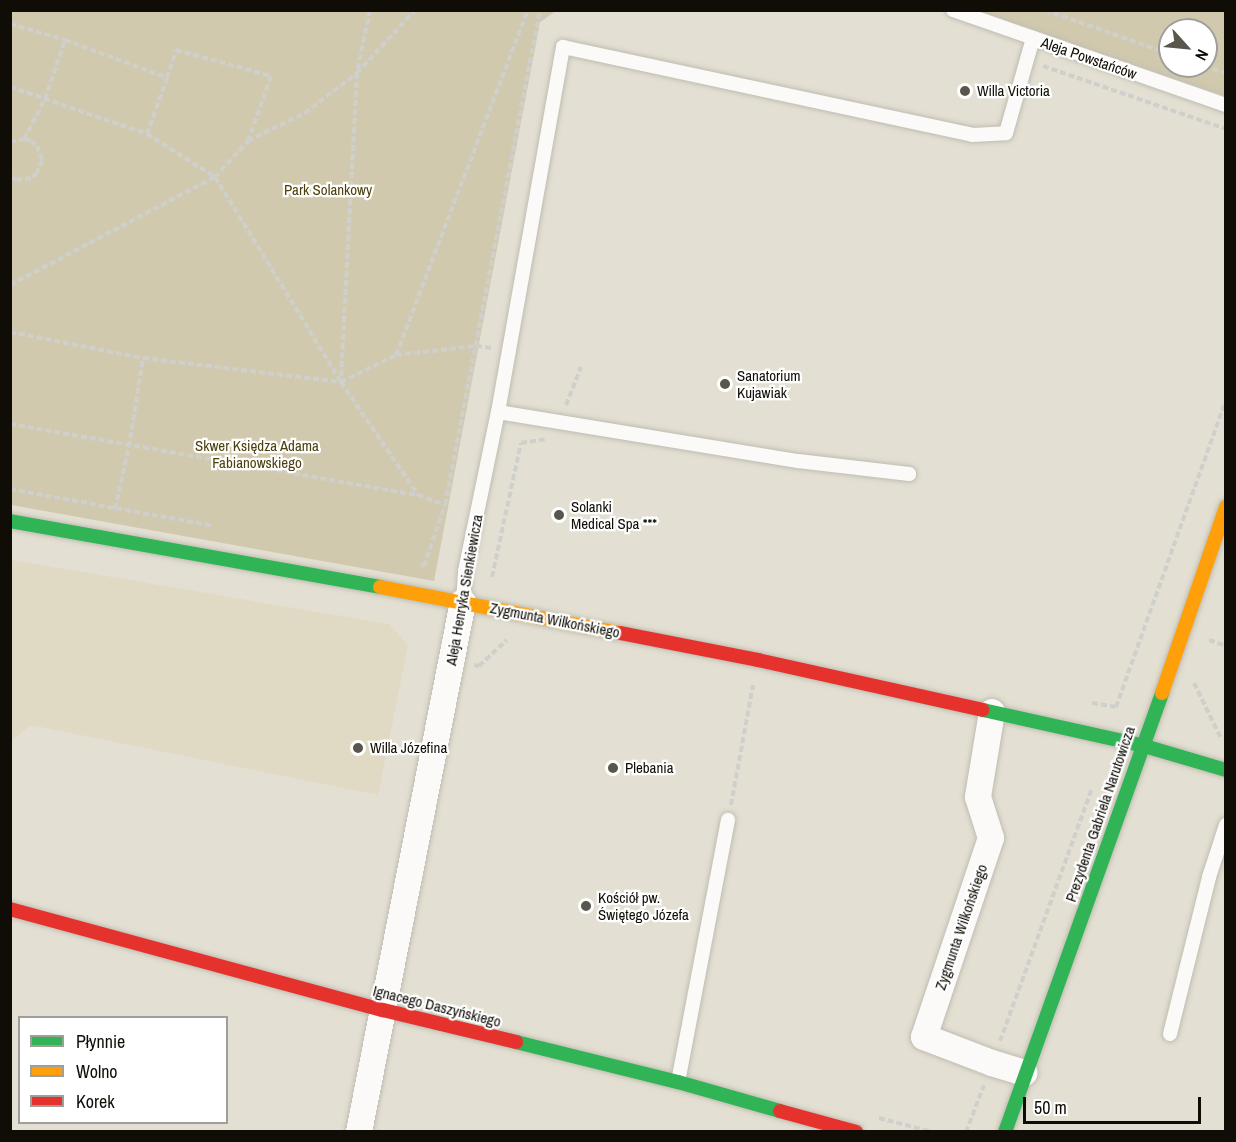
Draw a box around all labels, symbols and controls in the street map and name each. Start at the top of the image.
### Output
north arrow [1158,18,1218,78]
street label: Aleja Powstańców [1039,33,1139,83]
text: N [1190,46,1214,64]
place label: Willa Victoria [977,82,1050,100]
marker: Willa Victoria [958,84,972,98]
park label: Park Solankowy [284,181,372,199]
place label: Sanatorium Kujawiak [737,366,801,401]
marker: Sanatorium Kujawiak [718,377,732,391]
park label: Skwer Księdza Adama Fabianowskiego [195,436,319,471]
place label: Solanki Medical Spa *** [571,497,657,532]
marker: Solanki Medical Spa *** [552,508,566,522]
street label: Aleja Henryka Sienkiewicza [442,513,486,667]
street label: Zygmunta Wilkońskiego [489,599,621,641]
street label: Prezydenta Gabriela Narutowicza [1061,724,1139,904]
place label: Willa Józefina [370,739,447,757]
marker: Willa Józefina [351,741,365,755]
place label: Plebania [625,759,674,777]
marker: Plebania [606,761,620,775]
street label: Zygmunta Wilkońskiego [931,862,991,992]
place label: Kościół pw. Świętego Józefa [598,888,689,923]
marker: Kościół pw. Świętego Józefa [579,899,593,913]
street label: Ignacego Daszyńskiego [371,981,503,1031]
legend [18,1016,228,1124]
text: Płynnie [76,1029,125,1054]
text: Wolno [76,1059,118,1084]
scale bar [1026,1085,1204,1123]
text: Korek [76,1089,115,1114]
text: 50 m [1034,1095,1067,1120]

